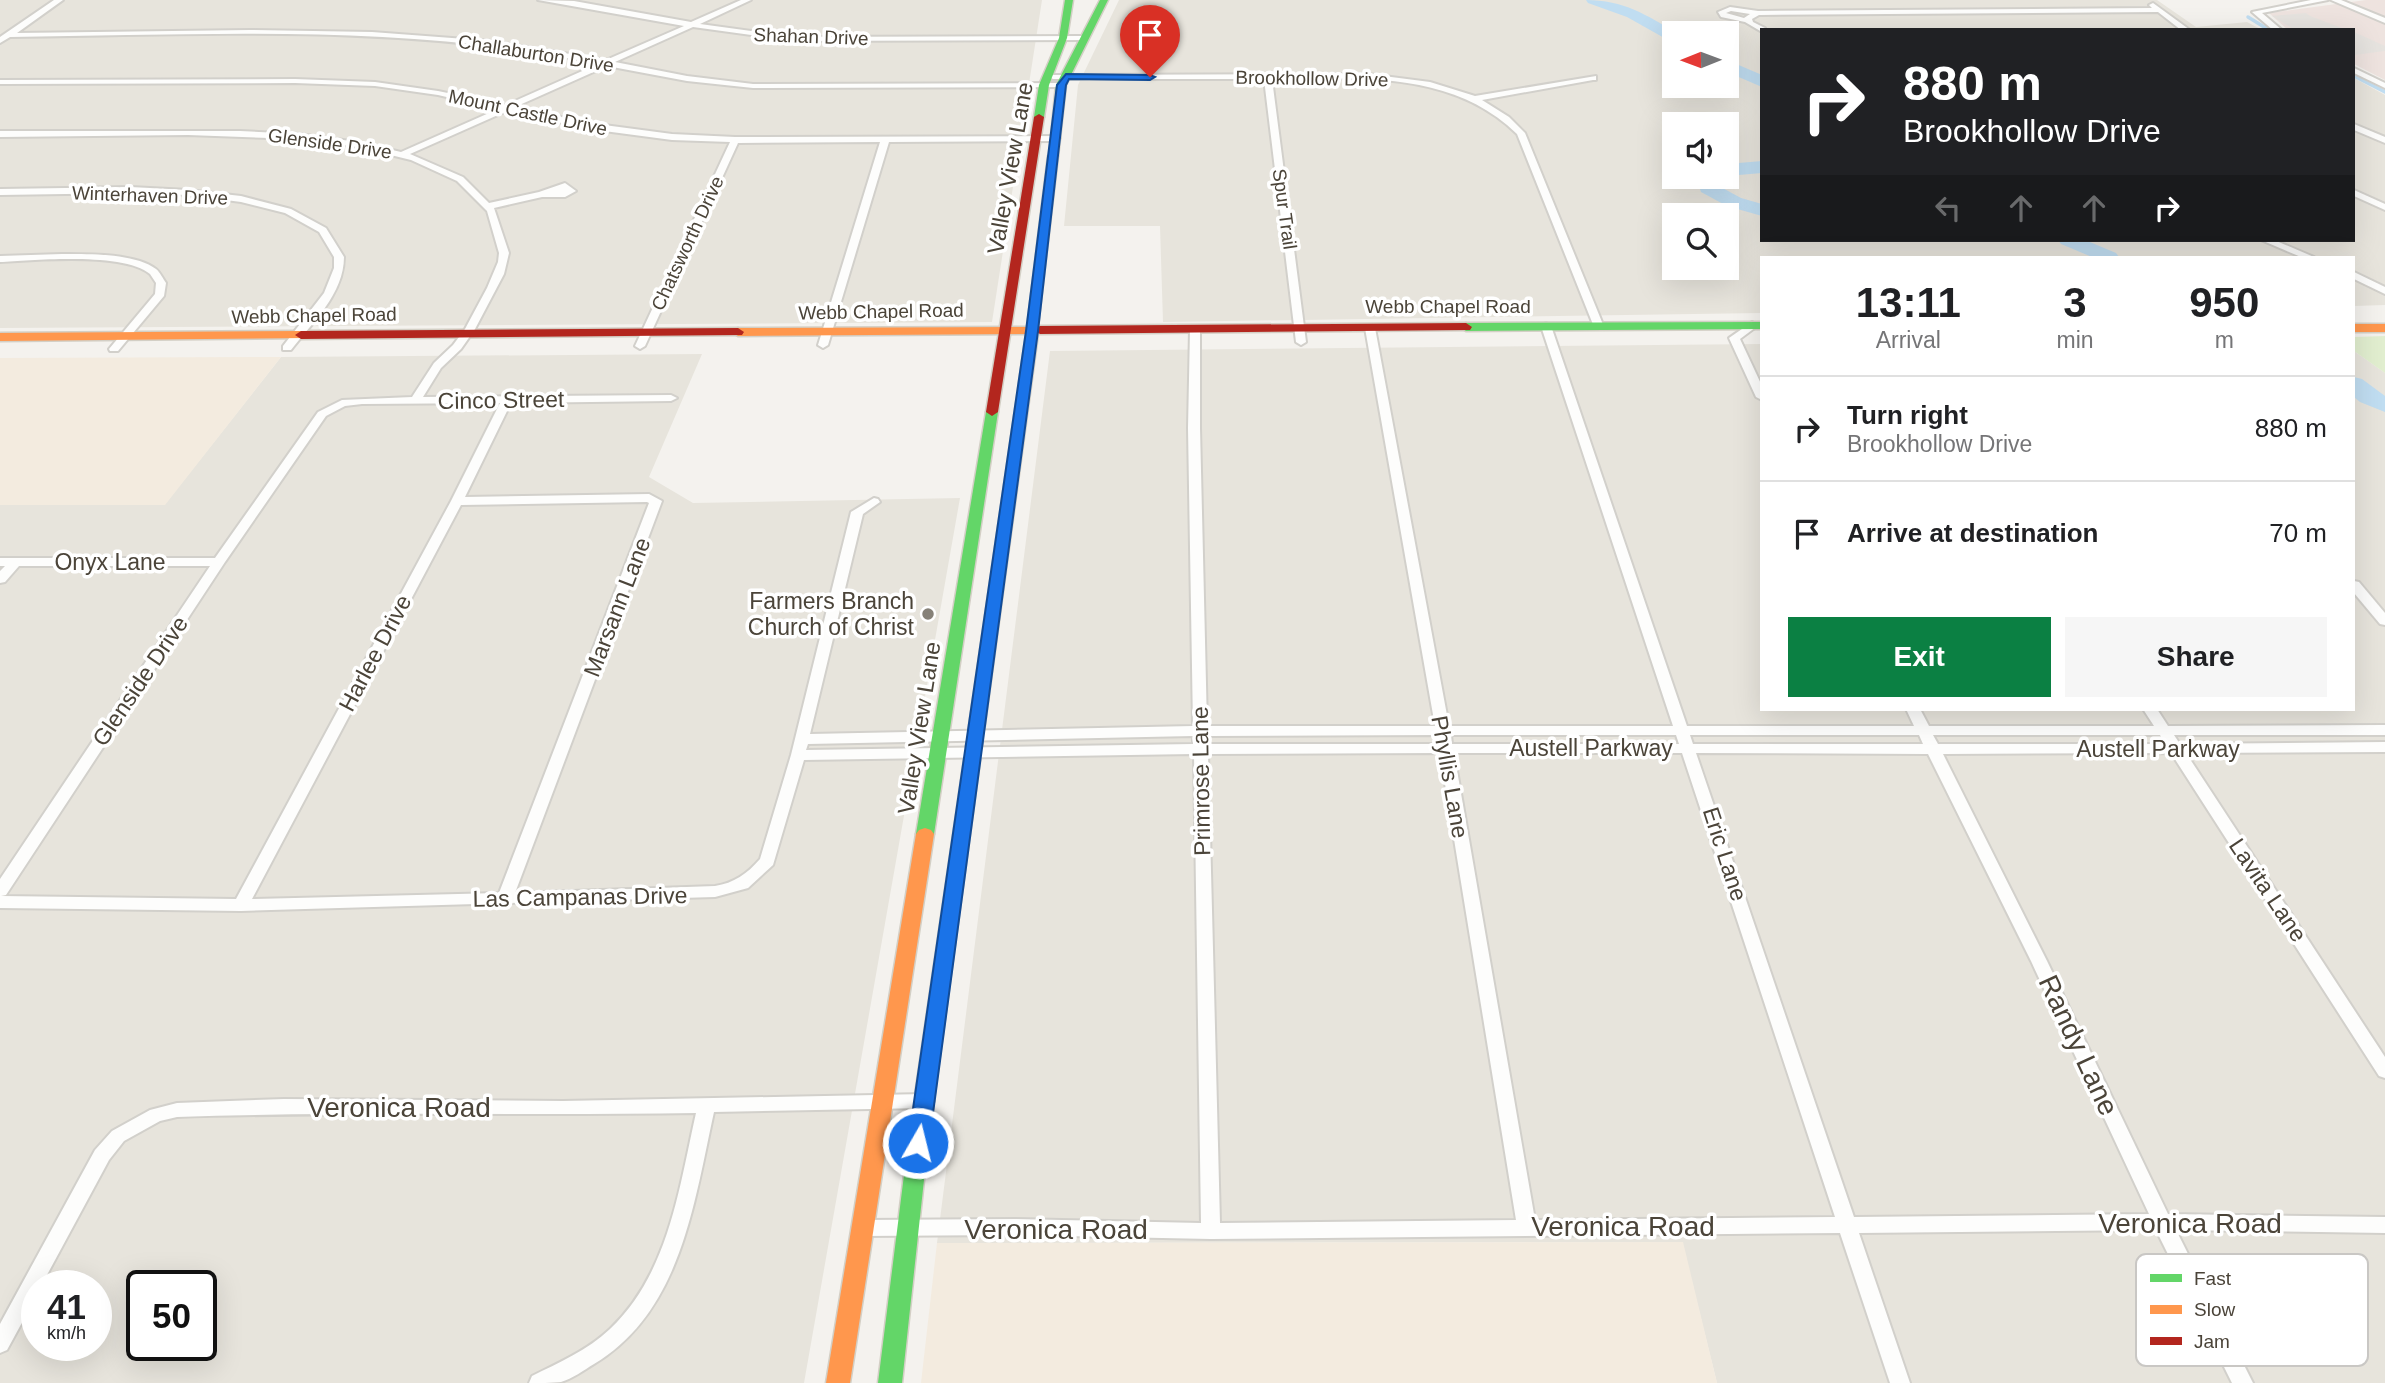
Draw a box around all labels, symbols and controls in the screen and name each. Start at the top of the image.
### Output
pin [1120,5,1180,77]
icon: arrive [1131,16,1169,54]
north arrow [1662,21,1740,98]
map controls [1662,21,1739,280]
street label: Shahan Drive [753,24,869,49]
street label: Challaburton Drive [457,31,615,76]
icon: right [1788,56,1879,147]
text: 880 m [1903,56,2042,110]
street label: Brookhollow Drive [1235,67,1389,90]
street label: Valley View Lane [982,80,1038,256]
street label: Mount Castle Drive [447,85,609,140]
button: sound [1662,112,1739,189]
text: Brookhollow Drive [1903,113,2161,149]
street label: Glenside Drive [267,124,393,163]
street label: Spur Trail [1268,167,1301,251]
street label: Chatsworth Drive [647,173,728,314]
street label: Winterhaven Drive [72,182,228,209]
icon: left [1929,189,1967,227]
icon: ahead [2002,189,2040,227]
icon: ahead [2075,189,2113,227]
icon: right [2148,189,2186,227]
button: search [1662,203,1739,280]
text: 13:11 [1856,279,1961,326]
text: 3 [2063,279,2087,326]
text: 950 [2189,279,2259,326]
street label: Webb Chapel Road [1365,296,1531,317]
street label: Webb Chapel Road [798,300,964,323]
street label: Webb Chapel Road [231,304,397,327]
text: Arrival [1876,327,1941,353]
text: min [2056,327,2094,353]
text: m [2215,327,2234,353]
street label: Cinco Street [438,386,565,414]
text: Turn right [1847,400,1968,430]
icon: right [1788,410,1826,448]
text: 880 m [2255,413,2327,443]
text: Brookhollow Drive [1847,431,2032,457]
icon: arrive [1788,515,1826,553]
text: Arrive at destination [1847,518,2098,548]
text: 70 m [2269,518,2327,548]
street label: Marsann Lane [579,534,655,680]
street label: Onyx Lane [54,549,166,575]
place label: Farmers Branch Church of Christ [748,588,915,640]
street label: Harlee Drive [334,590,416,716]
marker: Farmers Branch Church of Christ [920,606,936,622]
street label: Glenside Drive [87,611,193,751]
button: Exit [1788,617,2051,697]
button: Share [2065,617,2327,697]
street label: Valley View Lane [893,640,945,816]
street label: Primrose Lane [1187,706,1215,856]
street label: Phyllis Lane [1426,714,1474,840]
street label: Austell Parkway [1509,735,1673,761]
street label: Austell Parkway [2076,736,2240,762]
street label: Eric Lane [1698,804,1752,904]
street label: Lavita Lane [2224,833,2312,947]
street label: Las Campanas Drive [472,882,688,912]
street label: Randy Lane [2033,970,2125,1120]
street label: Veronica Road [307,1092,491,1123]
position arrow [881,1106,955,1180]
street label: Veronica Road [2098,1208,2282,1239]
street label: Veronica Road [1531,1211,1715,1242]
street label: Veronica Road [964,1214,1148,1245]
legend [2136,1254,2368,1366]
text: Fast [2194,1268,2232,1289]
speed limit sign: 50 [126,1270,217,1361]
text: 41 [47,1287,86,1326]
text: Slow [2194,1299,2235,1320]
text: km/h [47,1323,86,1343]
text: Jam [2194,1331,2230,1352]

